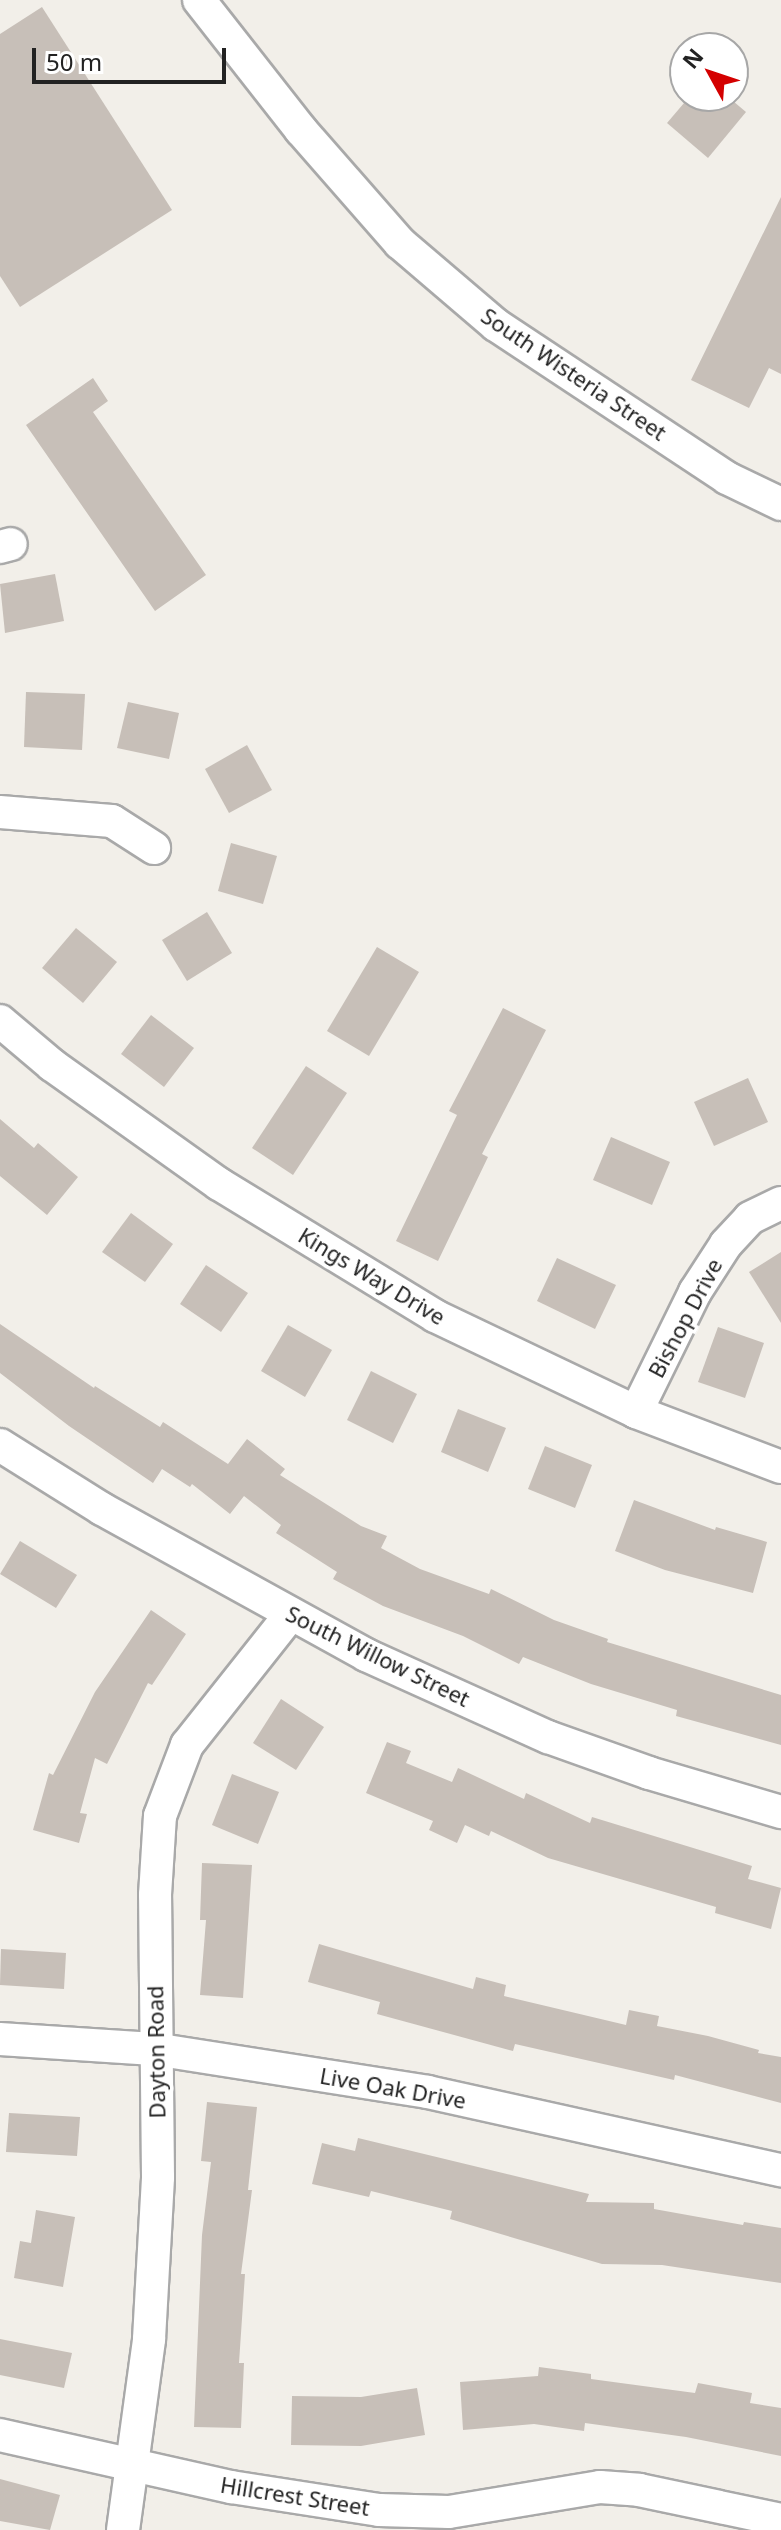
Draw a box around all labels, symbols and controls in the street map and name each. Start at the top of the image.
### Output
scale bar [36,32,230,82]
north arrow [669,32,749,112]
text: N [675,41,709,74]
text: 50 m [46,45,102,78]
street label: South Wisteria Street [476,302,672,446]
street label: Kings Way Drive [294,1222,450,1330]
street label: Bishop Drive [643,1254,727,1382]
street label: South Willow Street [282,1600,474,1712]
street label: Dayton Road [142,1985,170,2119]
street label: Live Oak Drive [318,2062,468,2114]
street label: Hillcrest Street [219,2471,371,2521]

